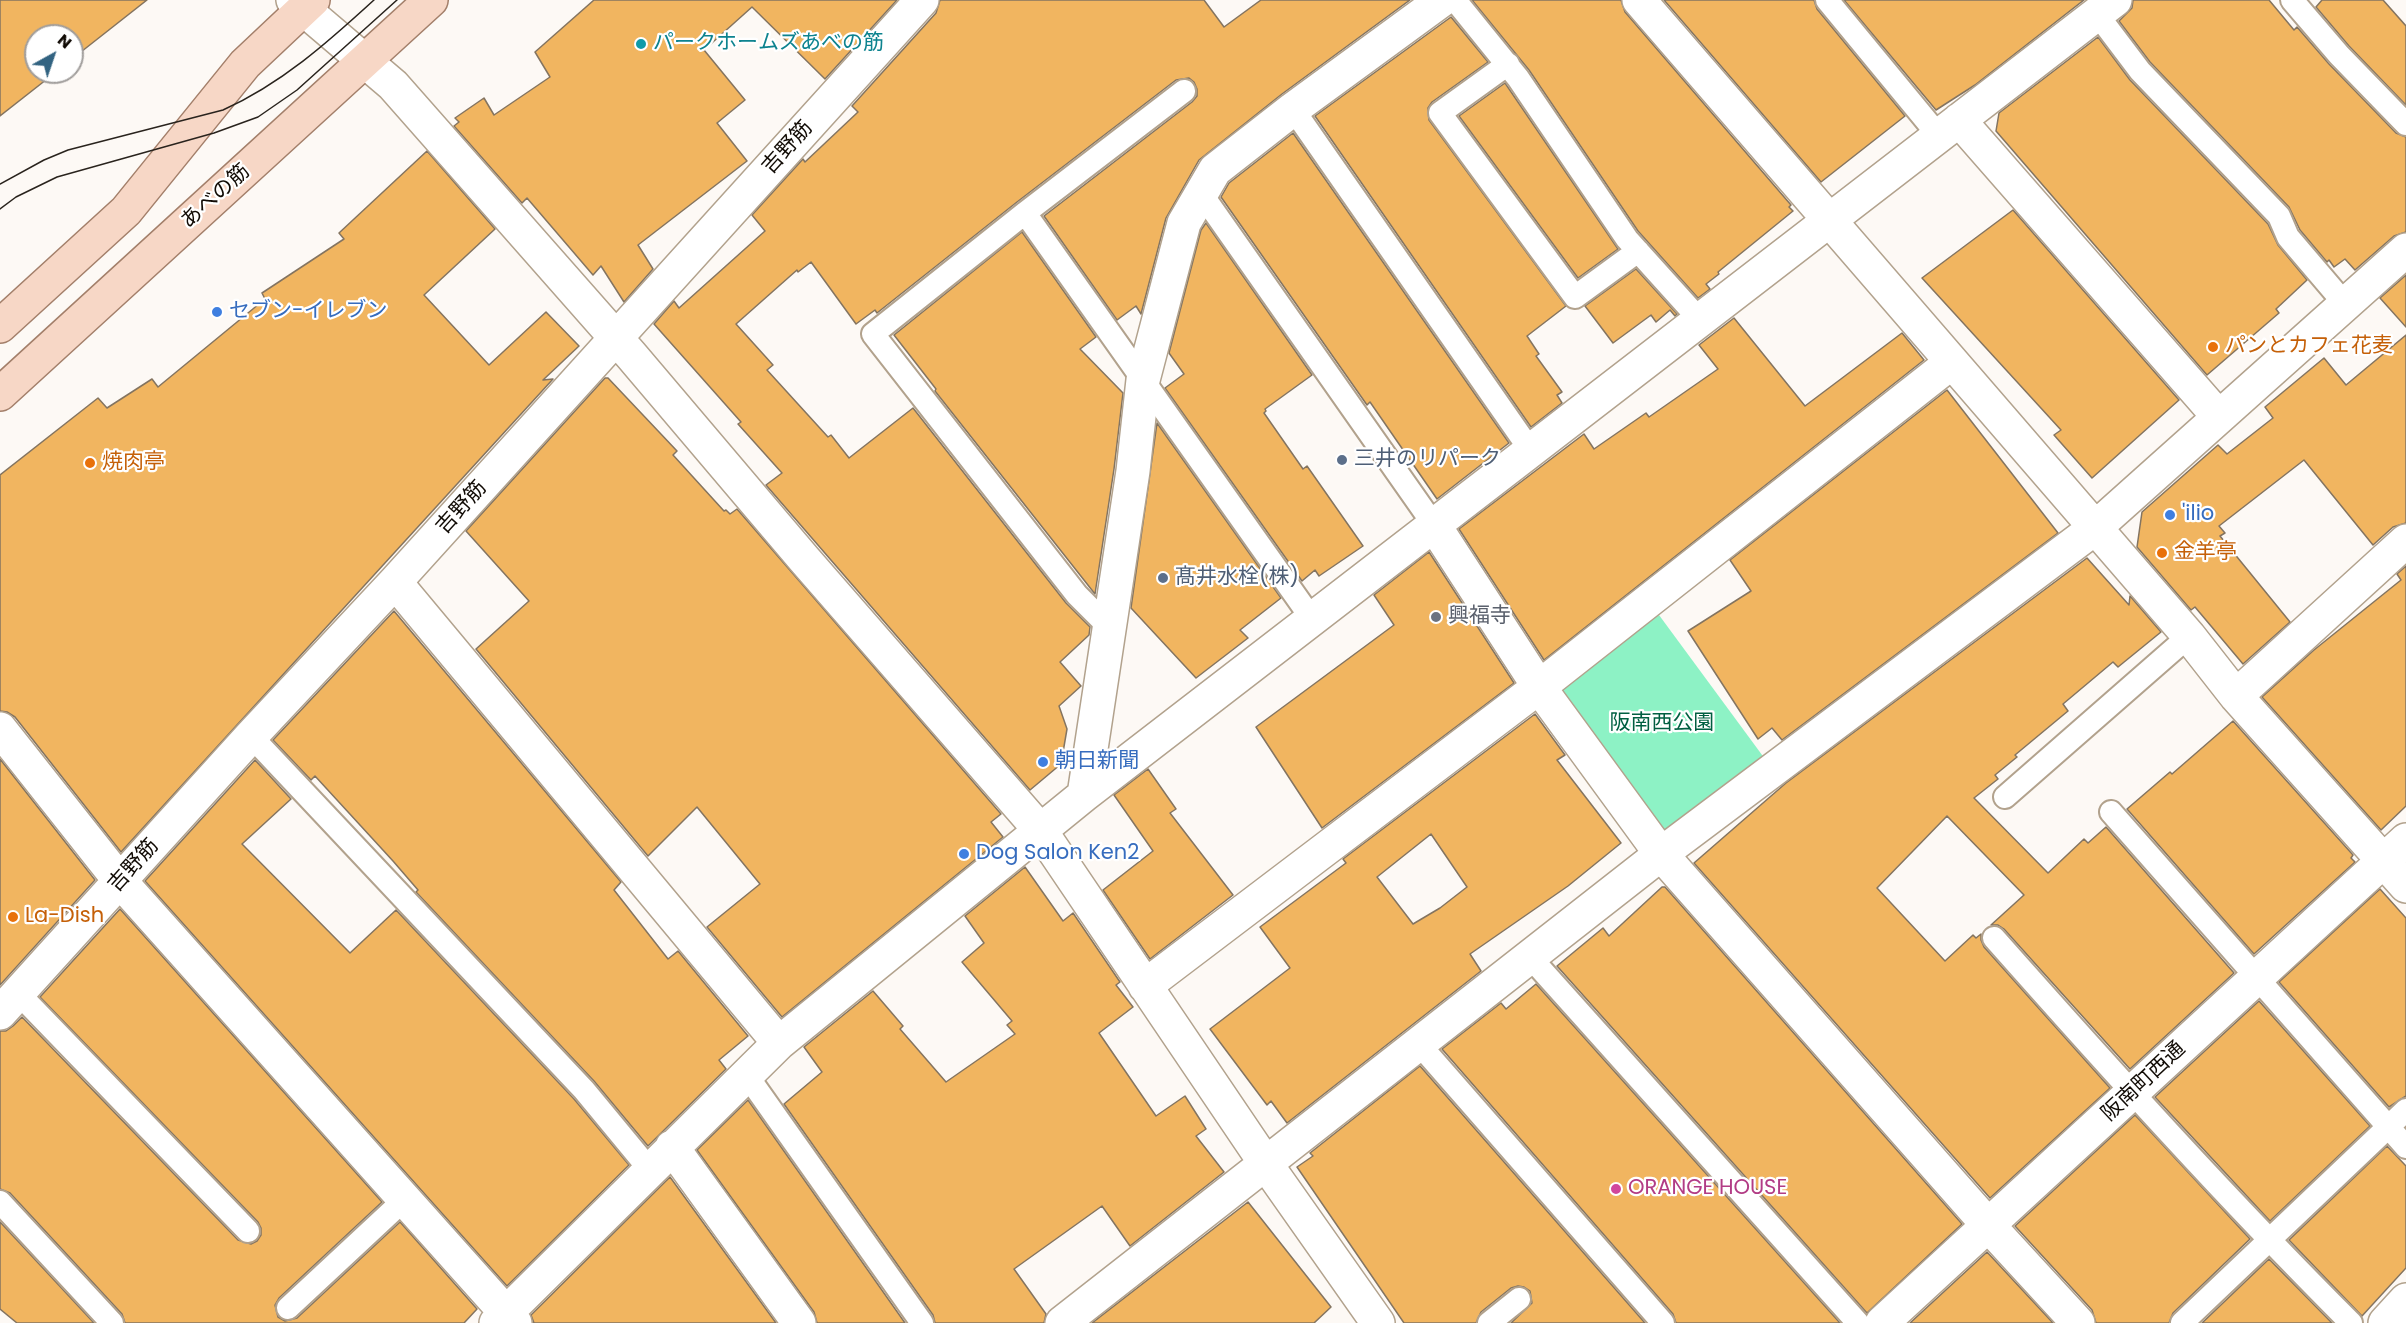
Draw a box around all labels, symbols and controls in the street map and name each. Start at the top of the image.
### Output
north arrow [24,24,84,84]
text: N [53,29,77,54]
place label: パークホームズあべの筋 [653,31,884,57]
marker: パークホームズあべの筋 [634,37,648,51]
street label: 吉野筋 [758,116,818,180]
street label: あべの筋 [176,160,256,234]
place label: セブン-イレブン [229,299,388,325]
marker: セブン-イレブン [210,305,224,319]
place label: パンとカフェ花麦 [2225,334,2393,360]
marker: パンとカフェ花麦 [2206,340,2220,354]
place label: 三井のリパーク [1354,447,1501,473]
place label: 焼肉亭 [102,450,165,476]
marker: 三井のリパーク [1335,453,1349,467]
marker: 焼肉亭 [83,456,97,470]
street label: 吉野筋 [432,476,492,540]
place label: 'ilio [2182,502,2214,528]
marker: 'ilio [2163,508,2177,522]
place label: 金羊亭 [2174,540,2237,566]
marker: 金羊亭 [2155,546,2169,560]
place label: 髙井水栓(株) [1175,565,1299,591]
marker: 髙井水栓(株) [1156,571,1170,585]
place label: 興福寺 [1448,604,1511,630]
marker: 興福寺 [1429,610,1443,624]
park label: 阪南西公園 [1610,711,1714,737]
place label: 朝日新聞 [1055,749,1139,775]
marker: 朝日新聞 [1036,755,1050,769]
street label: 吉野筋 [104,834,164,898]
place label: Dog Salon Ken2 [976,841,1139,867]
marker: Dog Salon Ken2 [957,847,971,861]
place label: La-Dish [25,904,104,930]
marker: La-Dish [6,910,20,924]
street label: 阪南町西通 [2097,1037,2191,1127]
place label: ORANGE HOUSE [1628,1176,1787,1202]
marker: ORANGE HOUSE [1609,1182,1623,1196]

